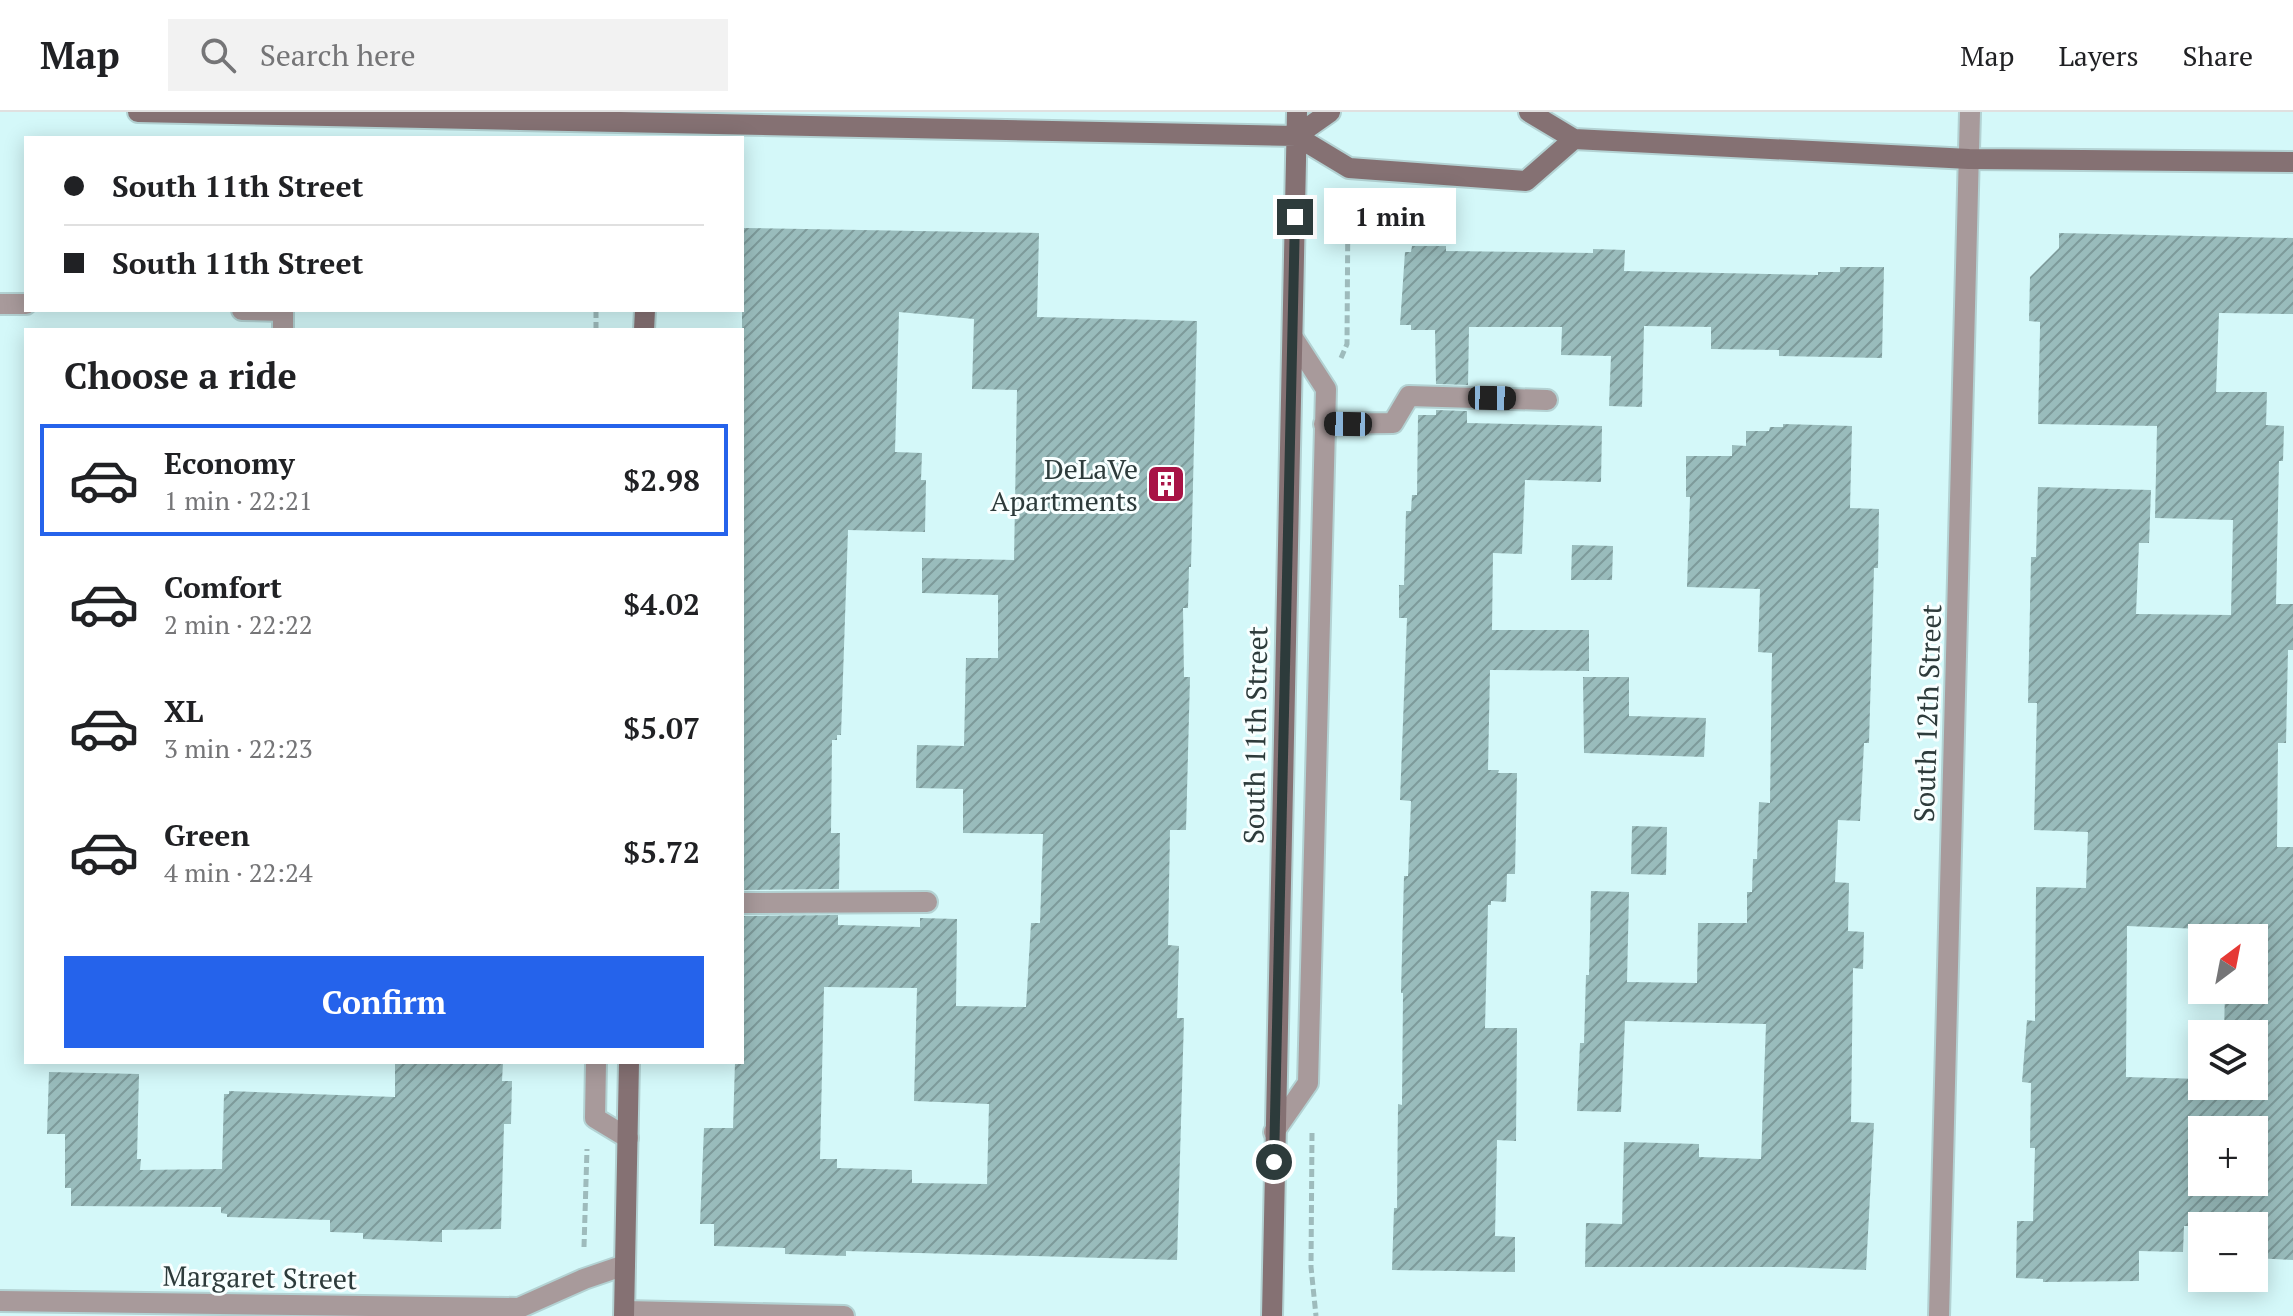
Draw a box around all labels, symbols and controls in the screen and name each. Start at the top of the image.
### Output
search box [168,19,728,91]
text: Map [40,30,120,80]
icon: search [196,33,240,77]
text: Search here [260,35,416,75]
text: Map [1960,37,2014,74]
text: Layers [2058,37,2139,74]
text: Share [2183,37,2253,74]
text: South 11th Street [112,166,364,206]
callout: 1 min [1323,189,1455,245]
route end [1277,199,1313,235]
text: 1 min [1354,199,1426,233]
text: South 11th Street [112,243,364,283]
text: Choose a ride [64,352,297,399]
car [1468,386,1516,410]
car [1324,412,1372,436]
text: Economy [164,443,295,483]
icon: car [68,444,140,516]
place label: DeLaVe Apartments [990,450,1138,519]
text: $2.98 [623,460,700,500]
building icon: DeLaVe Apartments [1145,463,1187,505]
text: 1 min · 22:21 [164,483,313,517]
text: Comfort [164,567,282,607]
icon: car [68,568,140,640]
text: $4.02 [623,584,700,624]
street label: South 12th Street [1905,603,1949,823]
text: 2 min · 22:22 [164,607,313,641]
street label: South 11th Street [1235,625,1275,844]
text: XL [164,691,203,731]
icon: car [68,692,140,764]
text: $5.07 [623,708,700,748]
text: 3 min · 22:23 [164,731,313,765]
text: Green [164,815,250,855]
icon: car [68,816,140,888]
text: $5.72 [623,832,700,872]
text: 4 min · 22:24 [164,855,313,889]
north arrow [2188,924,2268,1004]
map controls [2188,924,2268,1292]
button: Confirm [64,956,704,1048]
button: layers [2188,1020,2268,1100]
button: + [2188,1116,2268,1196]
route start [1256,1144,1292,1180]
button: − [2188,1212,2268,1292]
street label: Margaret Street [162,1257,358,1297]

